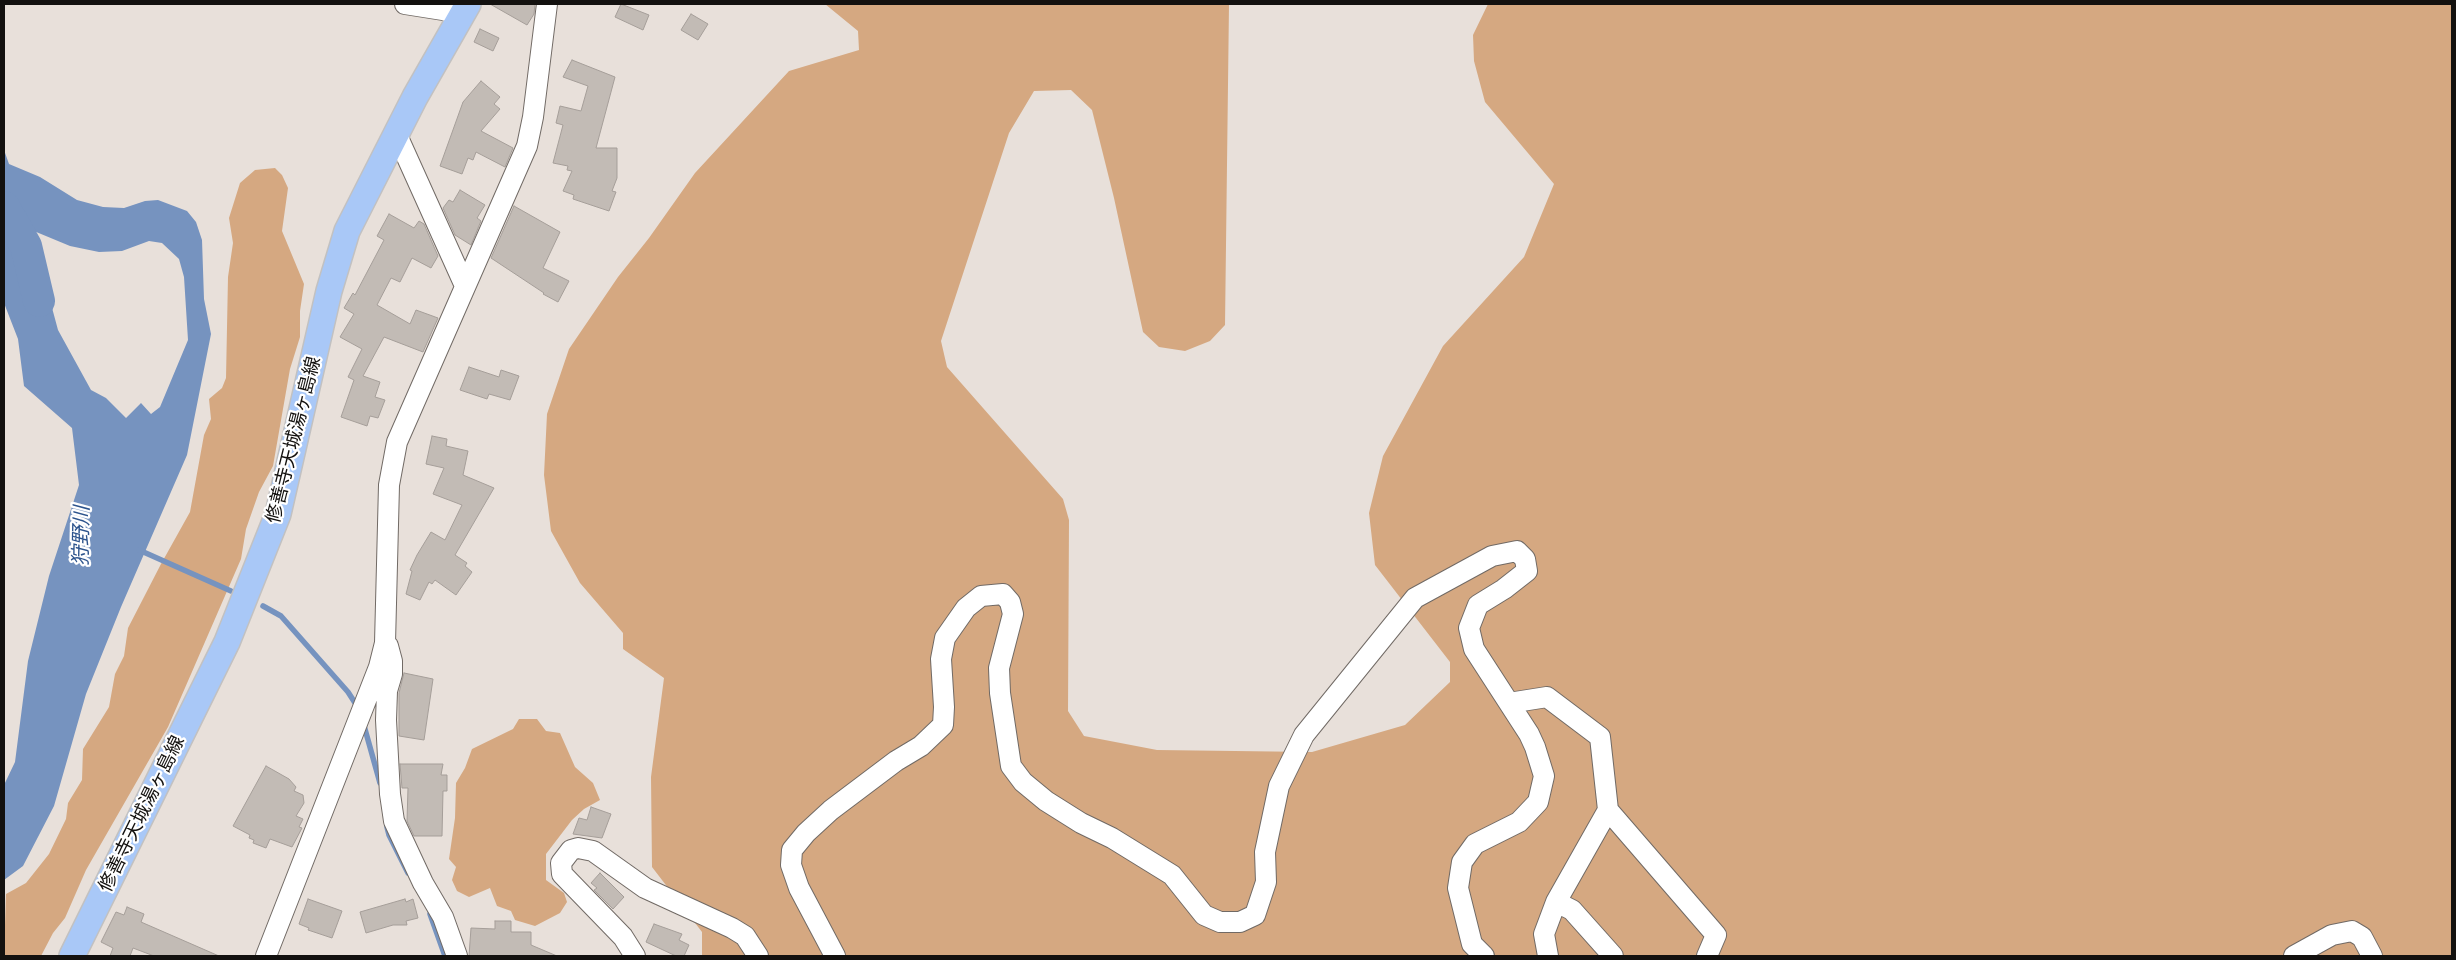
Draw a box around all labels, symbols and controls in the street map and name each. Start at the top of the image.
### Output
street label: 修善寺天城湯ヶ島線 [262,354,326,526]
water label: 狩野川 [69,506,95,566]
street label: 修善寺天城湯ヶ島線 [94,732,190,896]

